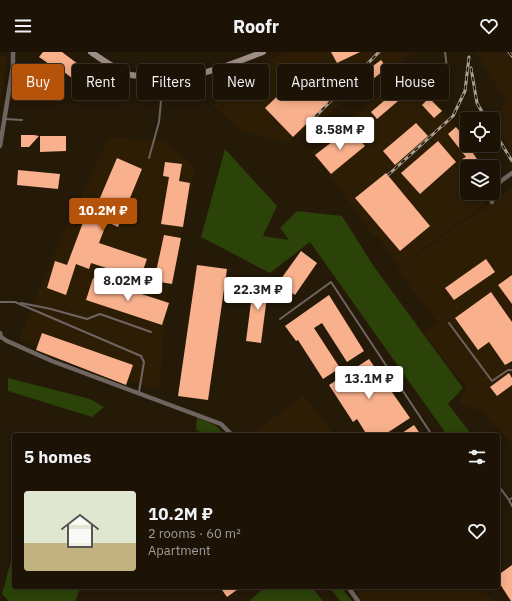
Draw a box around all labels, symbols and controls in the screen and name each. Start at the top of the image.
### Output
icon: menu [12,15,34,37]
text: Roofr [233,15,279,38]
icon: heart [478,15,500,37]
chip: Buy [12,64,64,100]
chip: Rent [72,64,129,100]
chip: Filters [137,64,205,100]
chip: New [213,64,269,100]
chip: Apartment [277,64,373,100]
chip: House [381,64,449,100]
map controls [460,112,500,200]
button: locate [460,112,500,152]
pin: 8.58M ₽ [303,117,377,151]
text: 8.58M ₽ [315,121,365,138]
button: layers [460,160,500,200]
pin: 10.2M ₽ [66,198,140,232]
text: 10.2M ₽ [78,202,128,219]
pin: 8.02M ₽ [91,268,165,302]
text: 8.02M ₽ [103,272,153,289]
pin: 22.3M ₽ [221,277,295,311]
text: 22.3M ₽ [233,281,283,298]
pin: 13.1M ₽ [332,366,406,400]
text: 13.1M ₽ [344,370,394,387]
text: 5 homes [24,446,91,468]
icon: filters [466,446,488,468]
text: 10.2M ₽ [148,503,213,525]
icon: home [56,507,104,555]
icon: heart [466,520,488,542]
text: 2 rooms · 60 m² [148,525,241,542]
text: Apartment [148,542,211,559]

